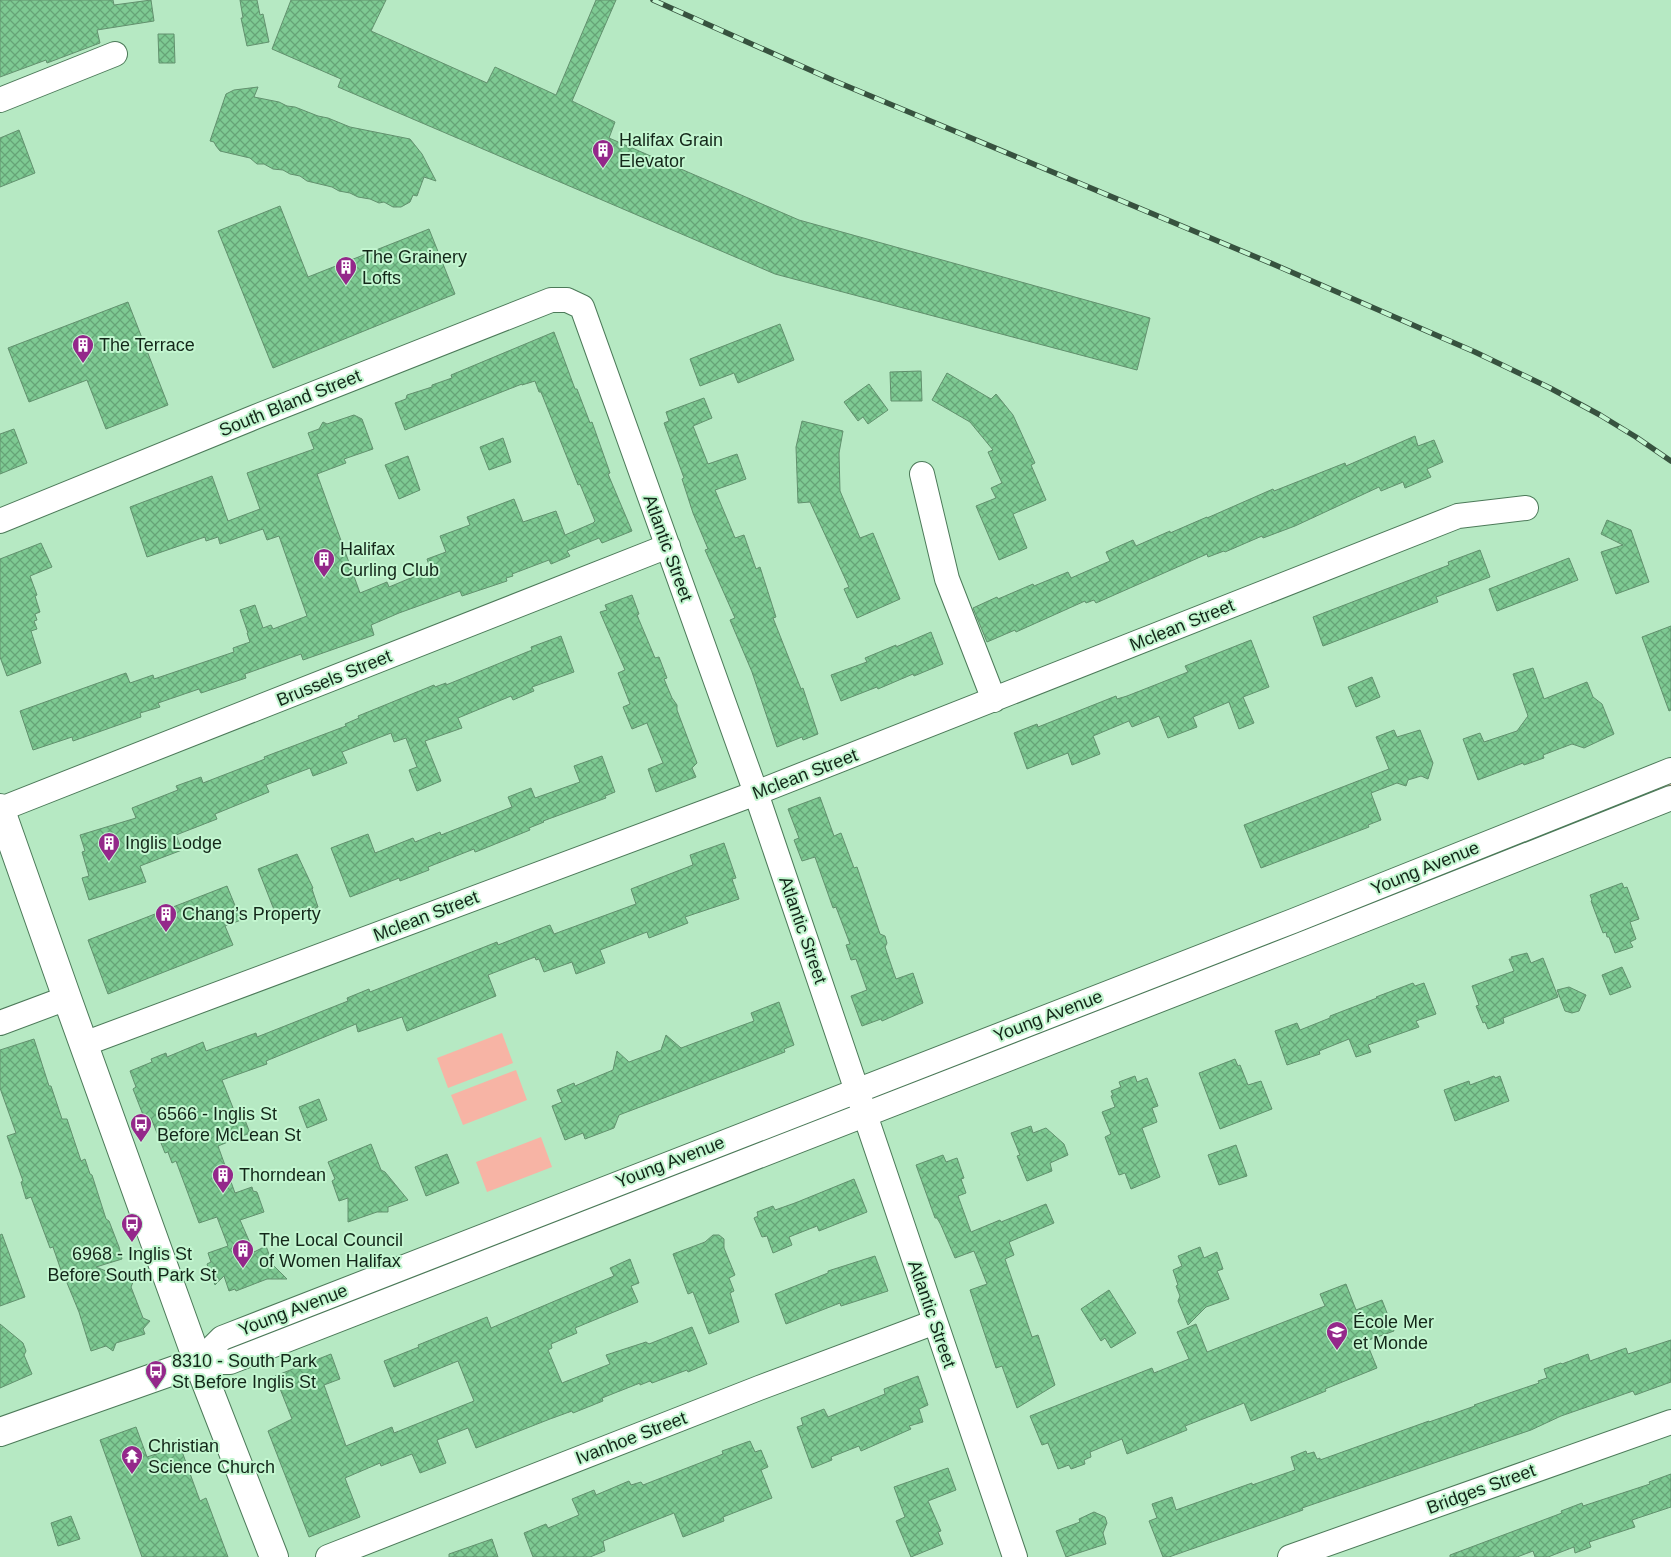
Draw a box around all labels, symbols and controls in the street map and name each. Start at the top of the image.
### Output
place label: Halifax Grain Elevator [619,130,723,171]
building icon: Halifax Grain Elevator [591,138,615,169]
place label: The Grainery Lofts [362,247,467,288]
building icon: The Grainery Lofts [334,255,358,286]
building icon: The Terrace [71,333,95,364]
place label: The Terrace [99,335,195,355]
street label: South Bland Street [216,365,364,441]
street label: Atlantic Street [639,492,697,604]
place label: Halifax Curling Club [340,539,439,580]
building icon: Halifax Curling Club [312,547,336,578]
street label: Mclean Street [1127,595,1237,655]
street label: Brussels Street [274,646,394,710]
street label: Mclean Street [750,745,860,803]
building icon: Inglis Lodge [97,831,121,862]
place label: Inglis Lodge [125,833,222,853]
street label: Young Avenue [1368,837,1482,899]
street label: Atlantic Street [775,874,831,986]
street label: Mclean Street [371,887,481,945]
building icon: Chang’s Property [154,902,178,933]
place label: Chang’s Property [182,904,321,924]
street label: Young Avenue [991,986,1105,1046]
place label: 6566 - Inglis St Before McLean St [157,1104,301,1145]
bus stop icon: 6566 - Inglis St Before McLean St [129,1112,153,1143]
street label: Young Avenue [613,1132,727,1192]
building icon: Thorndean [211,1163,235,1194]
place label: Thorndean [239,1165,326,1185]
bus stop icon: 6968 - Inglis St Before South Park St [120,1212,144,1243]
place label: The Local Council of Women Halifax [259,1230,403,1271]
building icon: The Local Council of Women Halifax [231,1238,255,1269]
place label: 6968 - Inglis St Before South Park St [47,1244,217,1285]
street label: Atlantic Street [904,1258,960,1370]
street label: Young Avenue [236,1280,350,1340]
place label: École Mer et Monde [1353,1312,1434,1353]
school or university icon: École Mer et Monde [1325,1320,1349,1351]
place label: 8310 - South Park St Before Inglis St [172,1351,318,1392]
bus stop icon: 8310 - South Park St Before Inglis St [144,1359,168,1390]
street label: Ivanhoe Street [573,1408,689,1468]
place label: Christian Science Church [148,1436,275,1477]
temple icon: Christian Science Church [120,1444,144,1475]
street label: Bridges Street [1424,1460,1538,1518]

